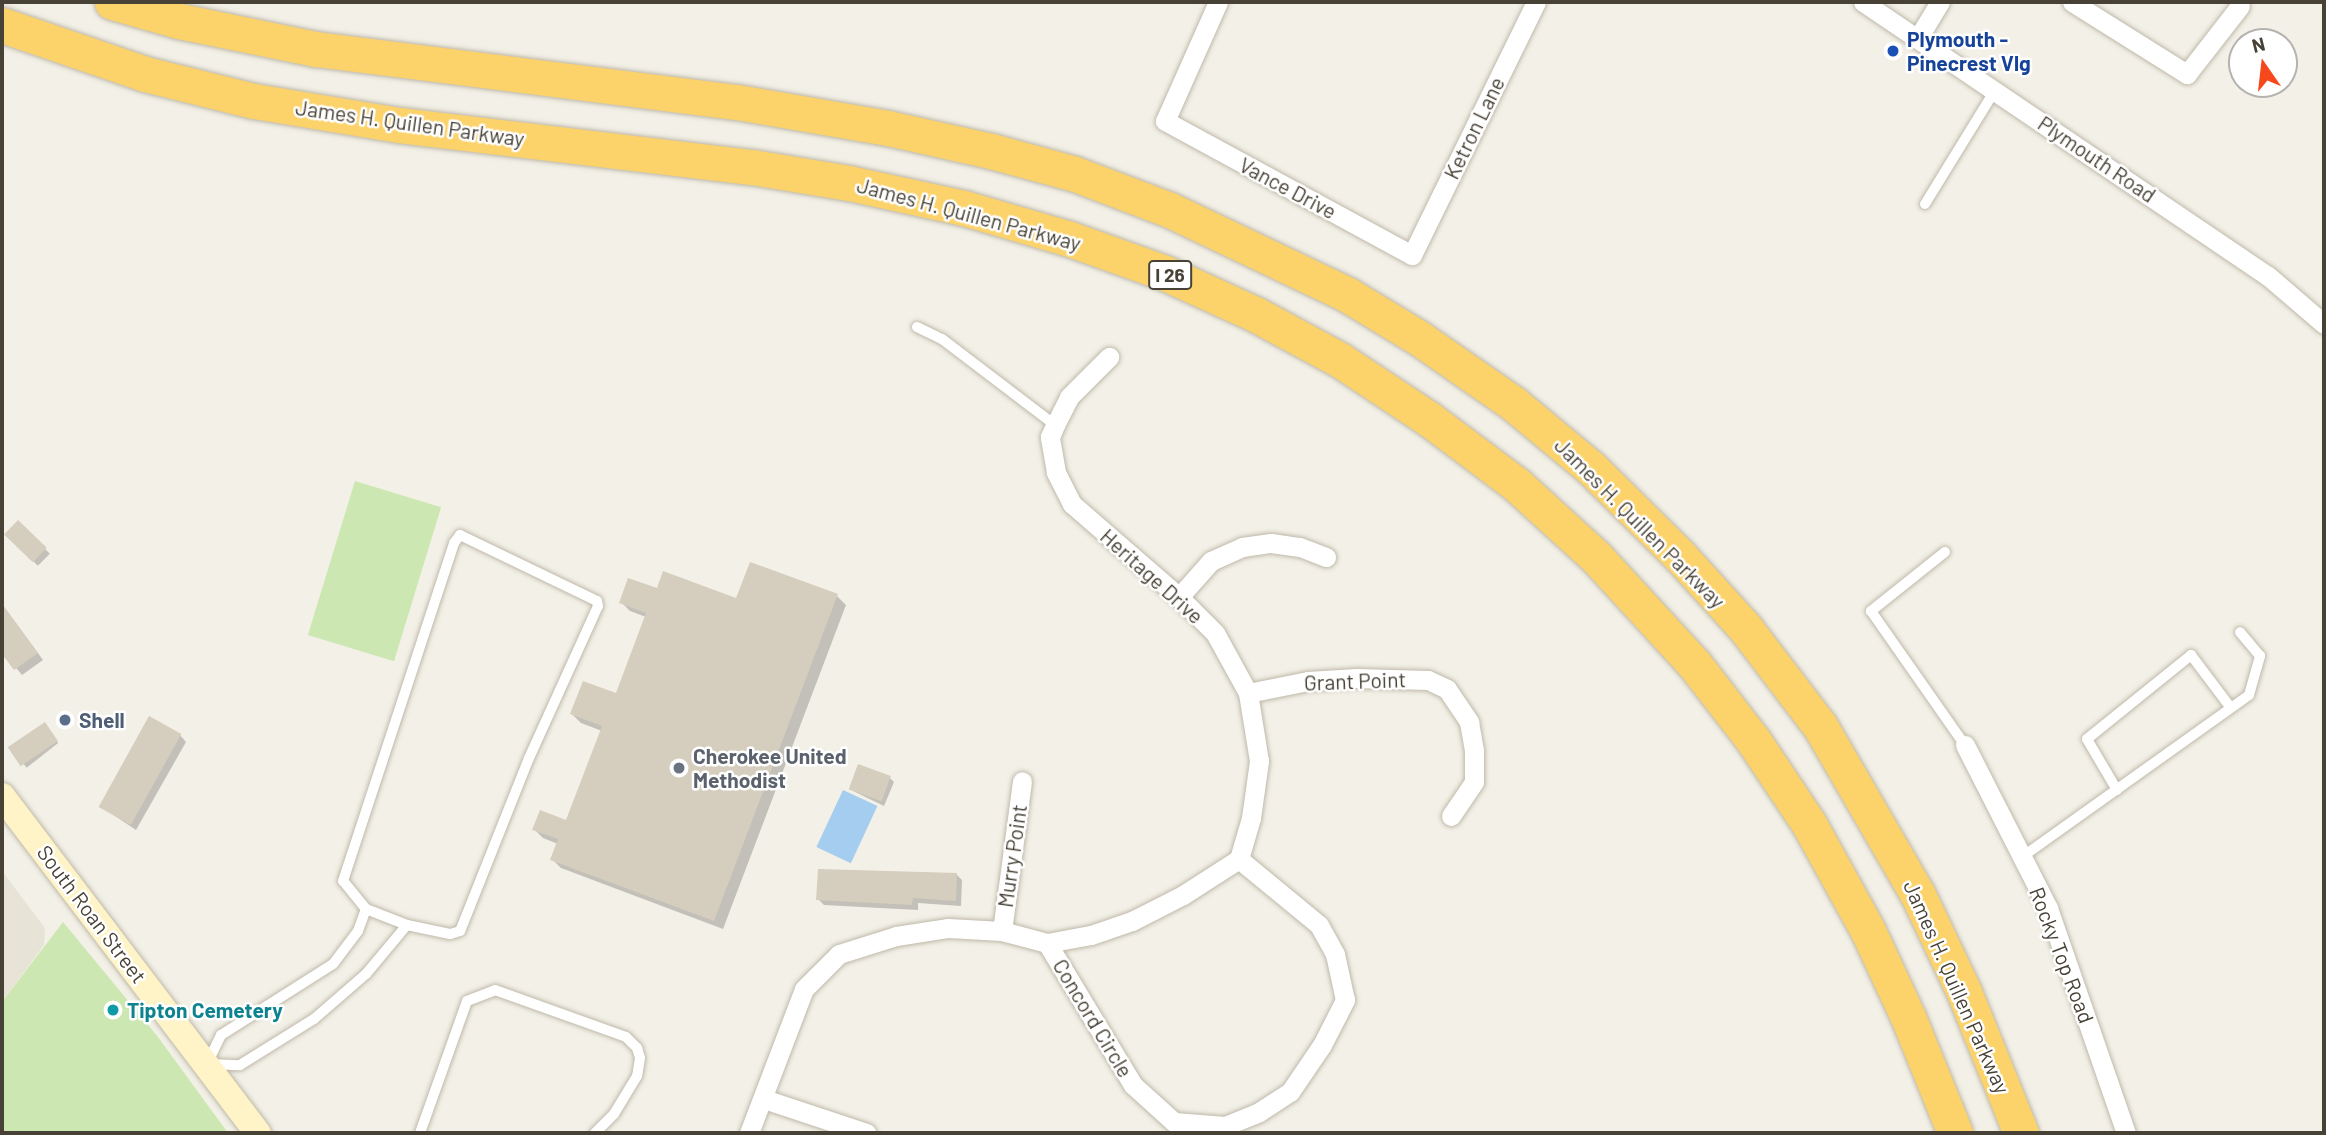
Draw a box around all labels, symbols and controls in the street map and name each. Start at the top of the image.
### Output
place label: Plymouth - Pinecrest Vlg [1907,26,2031,76]
north arrow [2228,28,2298,98]
text: N [2249,31,2267,57]
marker: Plymouth - Pinecrest Vlg [1885,43,1901,59]
street label: Ketron Lane [1438,73,1510,183]
street label: James H. Quillen Parkway [294,94,526,152]
street label: Plymouth Road [2033,110,2161,208]
street label: Vance Drive [1235,152,1341,224]
street label: James H. Quillen Parkway [854,172,1084,256]
road number: I 26 [1147,260,1193,290]
street label: James H. Quillen Parkway [1550,433,1730,613]
street label: Heritage Drive [1095,523,1209,629]
street label: Grant Point [1303,667,1407,695]
place label: Shell [79,707,125,733]
marker: Shell [57,712,73,728]
place label: Cherokee United Methodist [693,743,847,793]
marker: Cherokee United Methodist [671,760,687,776]
street label: Murry Point [992,803,1032,909]
street label: South Roan Street [32,840,152,988]
street label: James H. Quillen Parkway [1899,877,2015,1097]
street label: Rocky Top Road [2024,883,2100,1027]
street label: Concord Circle [1048,954,1138,1082]
place label: Tipton Cemetery [127,997,283,1023]
marker: Tipton Cemetery [105,1002,121,1018]

